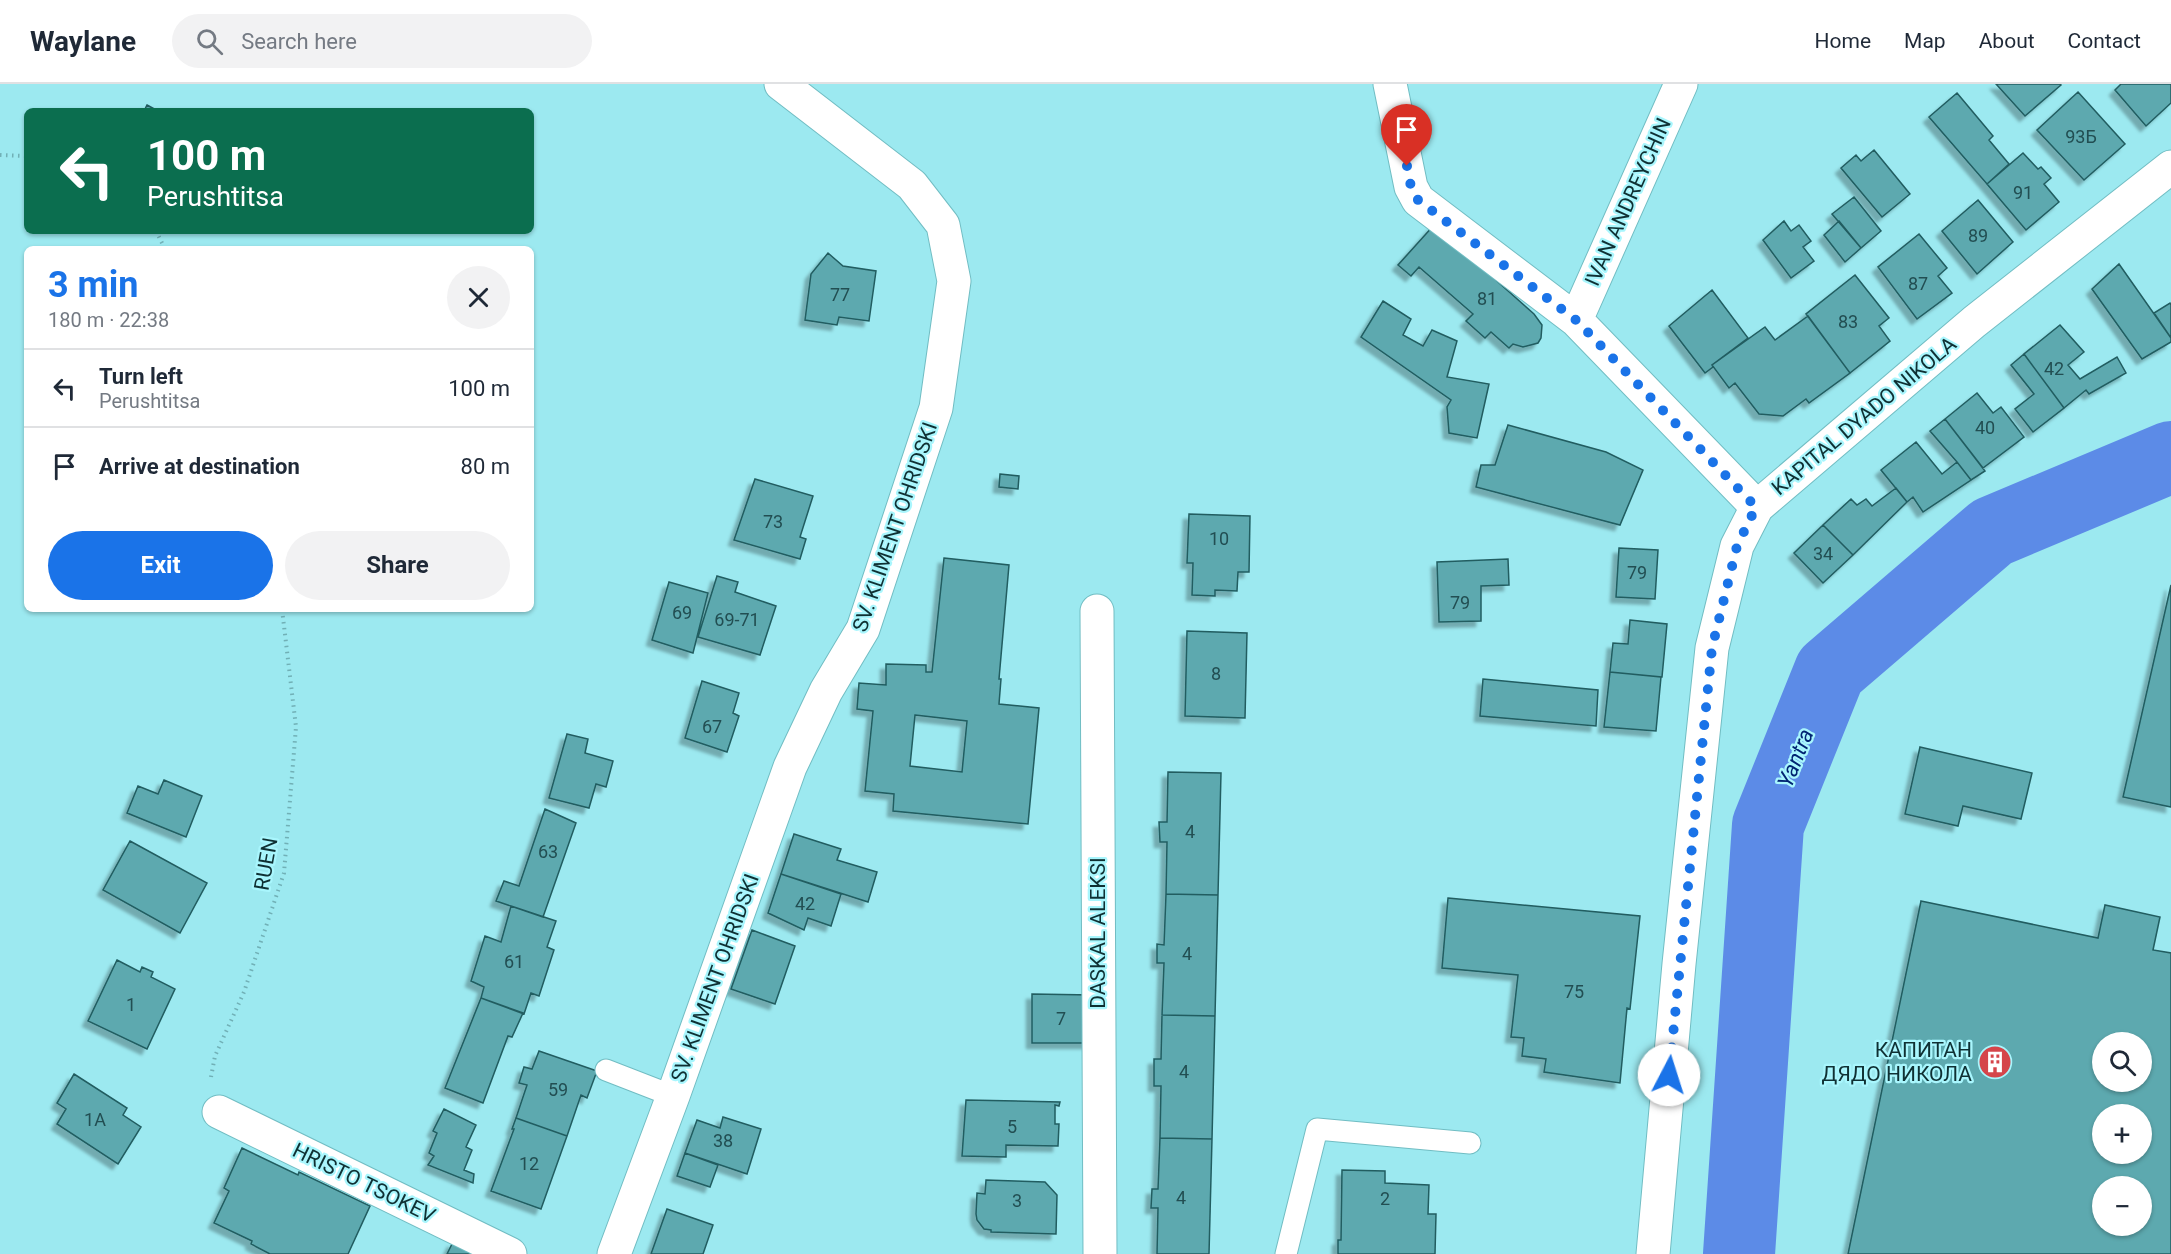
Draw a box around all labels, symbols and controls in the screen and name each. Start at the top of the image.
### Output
search box [172,14,592,68]
text: Waylane [30,25,136,58]
icon: search [193,25,226,58]
text: Search here [241,29,357,54]
text: Home [1815,29,1871,53]
text: Map [1904,29,1946,53]
text: About [1979,29,2035,53]
text: Contact [2068,29,2141,53]
pin [1381,104,1432,166]
icon: arrive [1390,113,1423,146]
street label: IVAN ANDREYCHIN [1580,114,1676,290]
house number: 93Б [2065,126,2097,147]
text: 100 m [147,131,266,180]
icon: left [48,132,126,210]
text: Perushtitsa [147,181,284,213]
house number: 91 [2013,182,2033,203]
house number: 89 [1968,225,1988,246]
text: 3 min [48,264,139,306]
button: close [447,266,510,329]
house number: 87 [1908,273,1928,294]
house number: 77 [830,284,850,305]
house number: 81 [1477,288,1497,309]
text: 180 m · 22:38 [48,308,169,332]
house number: 83 [1838,311,1858,332]
street label: KAPITAL DYADO NIKOLA [1767,332,1961,500]
house number: 42 [2044,358,2064,379]
text: Turn left [99,364,183,389]
icon: left [48,372,81,405]
text: 100 m [448,376,510,401]
text: Perushtitsa [99,389,200,413]
house number: 40 [1975,417,1995,438]
street label: SV. KLIMENT OHRIDSKI [848,419,942,635]
icon: arrive [48,450,81,483]
text: Arrive at destination [99,454,300,479]
text: 80 m [461,454,510,479]
house number: 73 [763,511,783,532]
house number: 10 [1209,528,1229,549]
button: Exit [48,531,273,600]
button: Share [285,531,510,600]
house number: 34 [1813,543,1833,564]
house number: 79 [1627,562,1647,583]
house number: 79 [1450,592,1470,613]
house number: 69 [672,602,692,623]
house number: 69-71 [714,609,760,630]
house number: 8 [1211,663,1221,684]
house number: 67 [702,716,722,737]
water label: Yantra [1772,725,1818,791]
house number: 4 [1185,821,1195,842]
street label: RUEN [250,836,282,892]
house number: 63 [538,841,558,862]
street label: DASKAL ALEKSI [1086,857,1110,1009]
street label: SV. KLIMENT OHRIDSKI [666,871,764,1085]
house number: 42 [795,893,815,914]
house number: 4 [1182,943,1192,964]
house number: 61 [504,951,524,972]
house number: 75 [1564,981,1584,1002]
house number: 1 [126,994,136,1015]
house number: 7 [1056,1008,1066,1029]
map controls [2092,1032,2152,1236]
button: search [2092,1032,2152,1092]
place label: КАПИТАН ДЯДО НИКОЛА [1822,1038,1972,1086]
position arrow [1637,1043,1701,1107]
building icon: КАПИТАН ДЯДО НИКОЛА [1977,1044,2013,1080]
house number: 4 [1179,1061,1189,1082]
house number: 59 [548,1079,568,1100]
button: + [2092,1104,2152,1164]
house number: 1А [84,1109,106,1130]
house number: 5 [1007,1116,1017,1137]
house number: 38 [713,1130,733,1151]
street label: HRISTO TSOKEV [289,1138,440,1228]
house number: 12 [519,1153,539,1174]
button: − [2092,1176,2152,1236]
house number: 4 [1176,1187,1186,1208]
house number: 2 [1380,1188,1390,1209]
house number: 3 [1012,1190,1022,1211]

